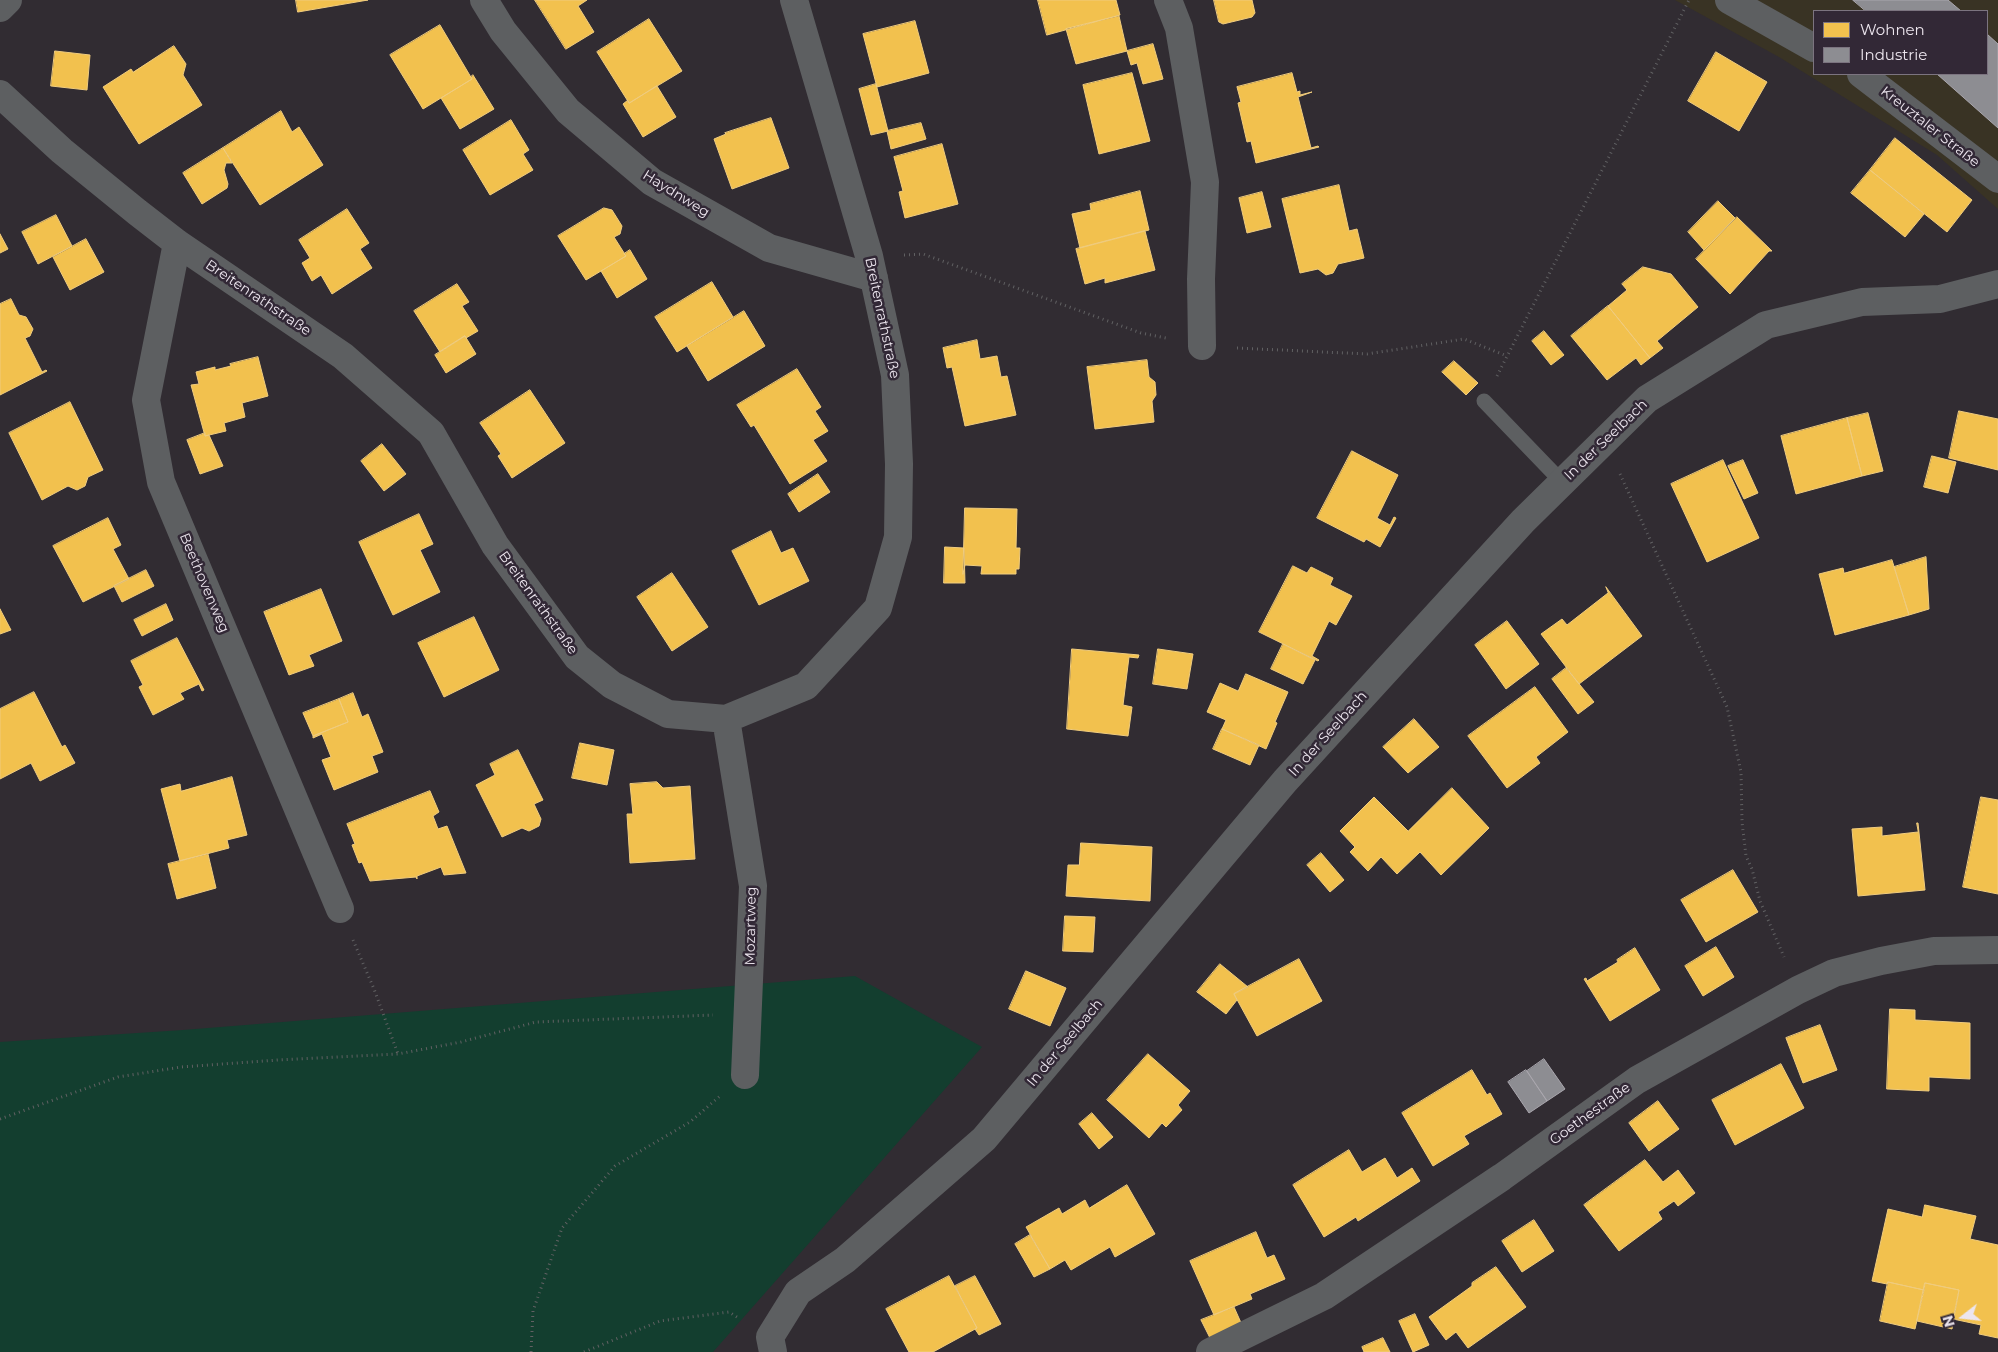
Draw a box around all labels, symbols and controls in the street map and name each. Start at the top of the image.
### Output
legend [1813,10,1988,75]
text: Wohnen [1860,20,1925,39]
text: Industrie [1860,45,1927,64]
street label: Kreuztaler Straße [1877,83,1983,171]
street label: Haydnweg [639,167,713,221]
street label: Breitenrathstraße [861,256,903,380]
street label: Breitenrathstraße [202,257,314,339]
street label: In der Seelbach [1561,396,1651,484]
street label: Beethovenweg [175,531,233,635]
street label: Breitenrathstraße [495,548,581,658]
street label: In der Seelbach [1285,688,1371,780]
street label: Mozartweg [742,886,760,966]
street label: In der Seelbach [1024,996,1106,1090]
street label: Goethestraße [1547,1079,1633,1149]
north arrow [1938,1292,1988,1342]
text: N [1938,1313,1959,1329]

